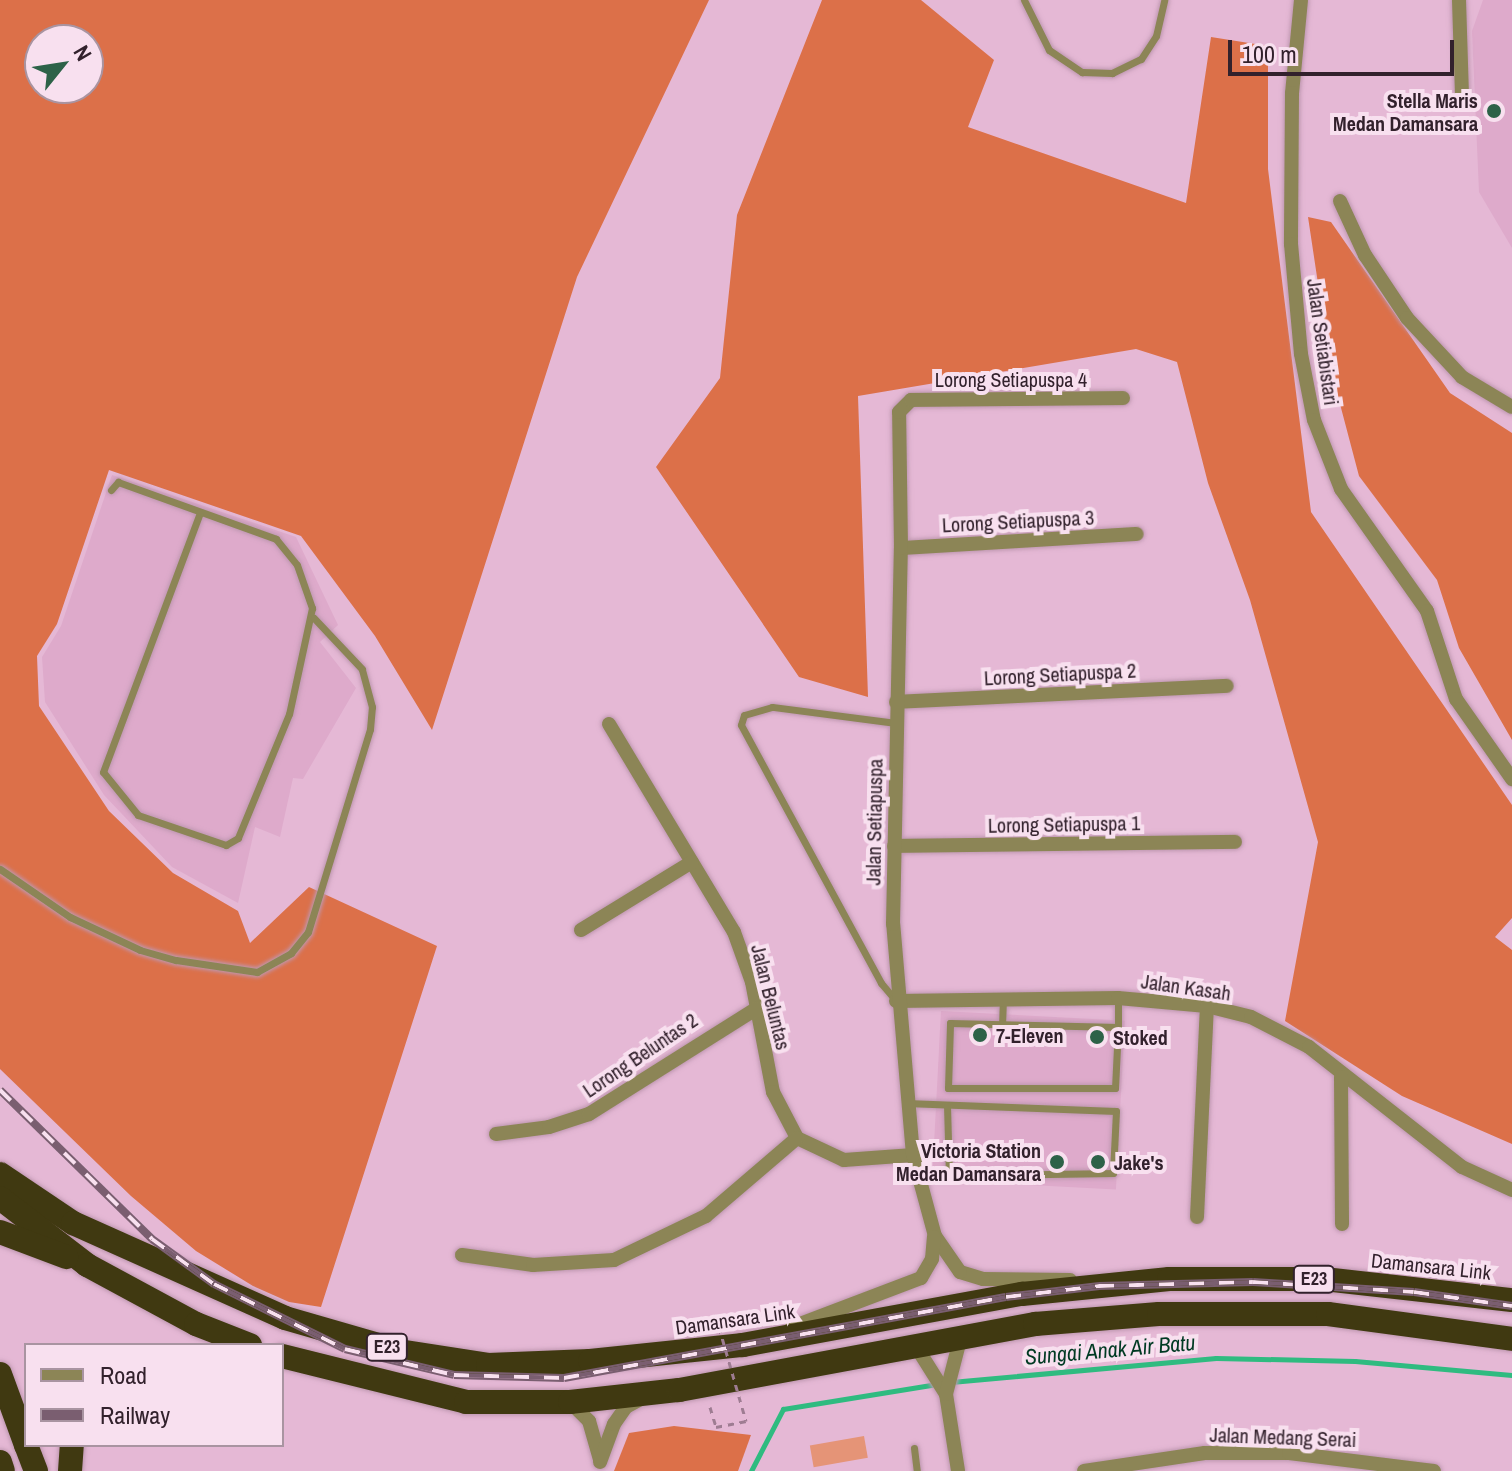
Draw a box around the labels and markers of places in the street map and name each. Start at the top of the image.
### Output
place label: Stella Maris Medan Damansara [1333,88,1478,135]
marker: Stella Maris Medan Damansara [1485,102,1503,120]
place label: 7-Eleven [996,1023,1063,1047]
place label: Stoked [1113,1025,1168,1049]
marker: 7-Eleven [971,1026,989,1044]
marker: Stoked [1088,1028,1106,1046]
place label: Victoria Station Medan Damansara [896,1138,1041,1185]
place label: Jake's [1114,1150,1163,1174]
marker: Victoria Station Medan Damansara [1048,1153,1066,1171]
marker: Jake's [1089,1153,1107,1171]

